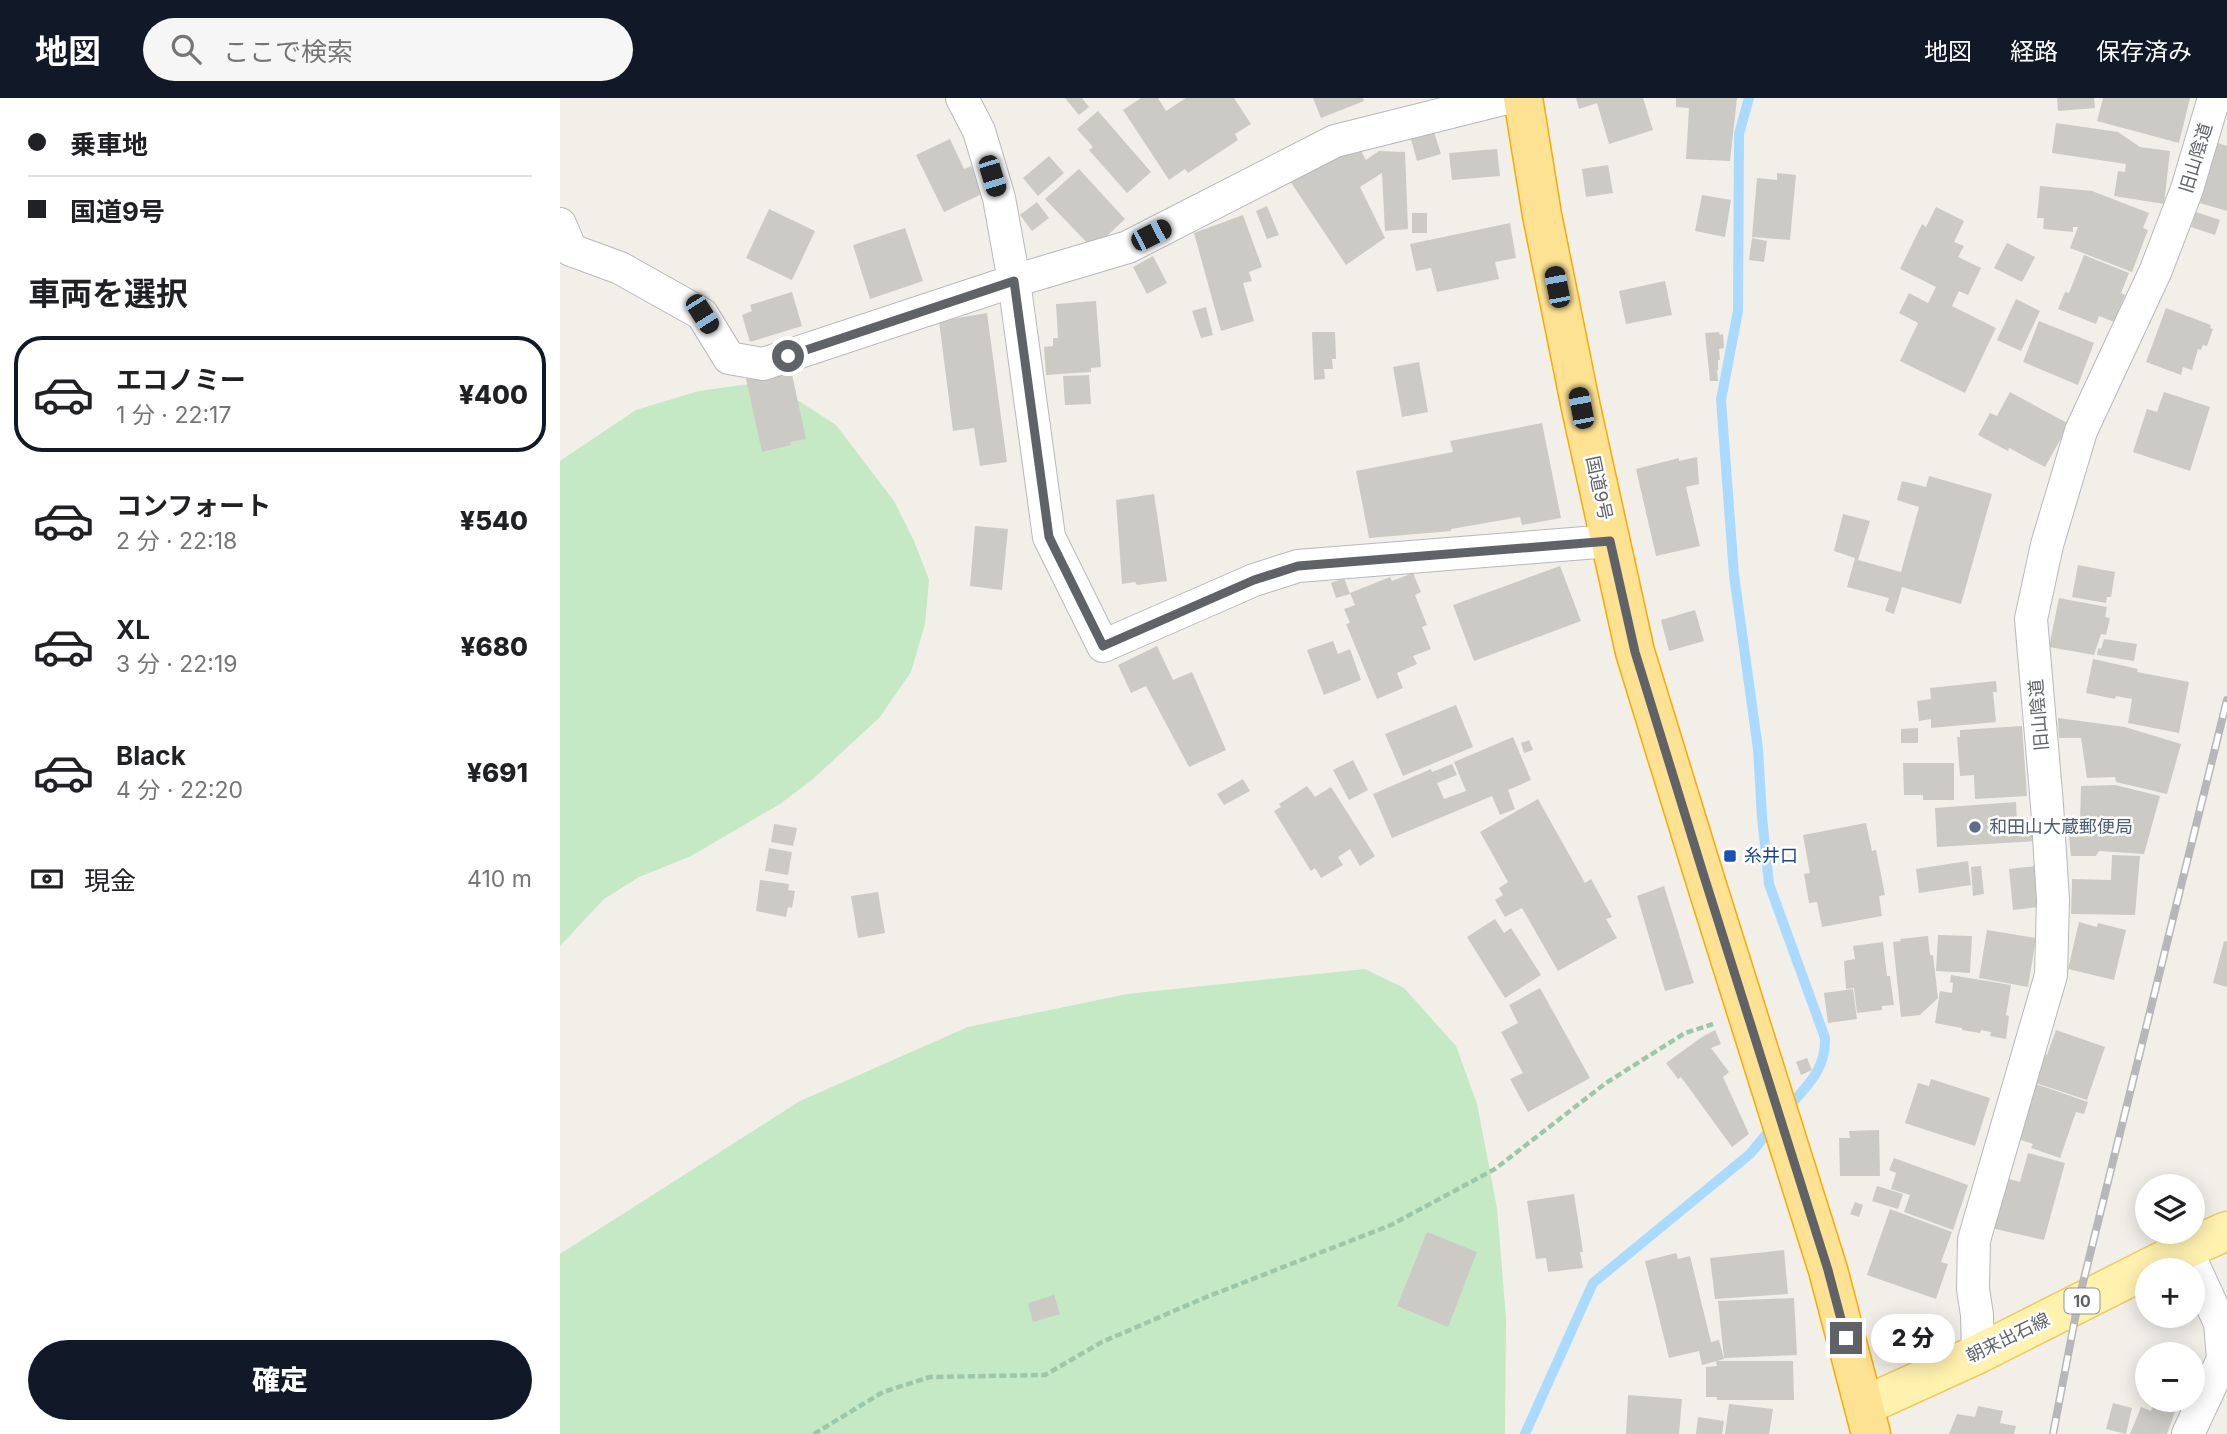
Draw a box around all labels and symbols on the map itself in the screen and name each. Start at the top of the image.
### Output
street label: 旧山陰道 [2175,120,2216,195]
car [976,153,1009,199]
car [1128,216,1175,254]
car [1543,264,1572,310]
car [682,291,723,337]
route start [772,340,804,372]
car [1567,385,1596,431]
street label: 国道9号 [1582,454,1617,522]
street label: 旧山陰道 [2025,678,2052,752]
place label: 和田山大蔵郵便局 [1989,816,2133,837]
marker: 和田山大蔵郵便局 [1967,819,1983,835]
place label: 糸井口 [1744,845,1798,866]
marker: 糸井口 [1722,848,1738,864]
road number: 10 [2064,1288,2100,1314]
street label: 朝来出石線 [1963,1308,2053,1367]
callout: 2 分 [1870,1314,1954,1362]
route end [1830,1322,1862,1354]

